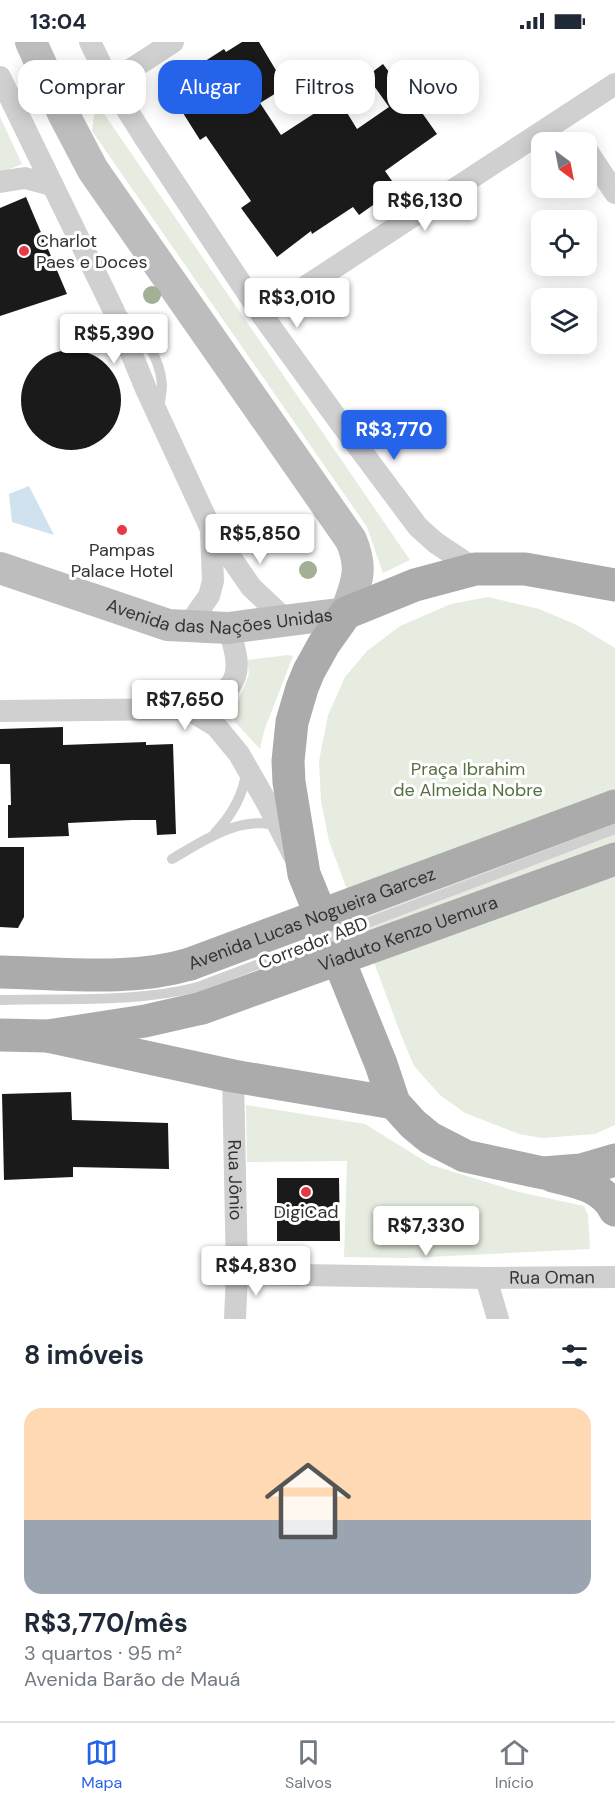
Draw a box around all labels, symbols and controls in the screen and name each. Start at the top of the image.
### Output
text: 13:04 [30,7,87,36]
chip: Comprar [18,60,146,114]
chip: Alugar [158,60,262,114]
chip: Filtros [274,60,375,114]
chip: Novo [387,60,479,114]
north arrow [531,132,597,198]
map controls [531,132,597,354]
pin: R$6,130 [370,181,480,232]
text: R$6,130 [387,187,463,213]
button: locate [531,210,597,276]
place label: Charlot Paes e Doces [36,229,148,274]
marker: Charlot Paes e Doces [17,244,31,258]
pin: R$3,010 [242,278,352,329]
text: R$3,010 [258,284,336,310]
button: layers [531,288,597,354]
pin: R$5,390 [59,314,169,365]
text: R$5,390 [74,320,154,346]
pin: R$3,770 [339,410,449,461]
text: R$3,770 [355,416,433,442]
pin: R$5,850 [205,514,315,565]
text: R$5,850 [219,520,301,546]
marker: Pampas Palace Hotel [115,523,129,537]
place label: Pampas Palace Hotel [71,538,173,583]
street label: Avenida das Nações Unidas [103,593,334,640]
pin: R$7,650 [130,680,240,731]
text: R$7,650 [146,686,224,712]
park label: Praça Ibrahim de Almeida Nobre [393,757,543,802]
street label: Avenida Lucas Nogueira Garcez [185,862,439,976]
street label: Viaduto Kenzo Uemura [315,890,501,977]
street label: Corredor ABD [255,911,371,975]
street label: Rua Jônio [222,1139,248,1221]
marker: DigiCad [299,1185,313,1199]
place label: DigiCad [273,1200,339,1224]
pin: R$7,330 [371,1206,481,1257]
text: R$7,330 [387,1212,465,1238]
pin: R$4,830 [201,1246,311,1297]
text: R$4,830 [215,1252,297,1278]
street label: Rua Oman [509,1265,595,1290]
text: 8 imóveis [24,1338,144,1372]
icon: filters [558,1339,591,1372]
icon: home [254,1447,362,1555]
text: R$3,770/mês [24,1606,188,1640]
text: 3 quartos · 95 m² [24,1640,182,1666]
text: Avenida Barão de Mauá [24,1666,240,1692]
tab: Mapa [81,1736,122,1793]
tab: Salvos [285,1736,332,1793]
tab: Início [495,1736,534,1793]

